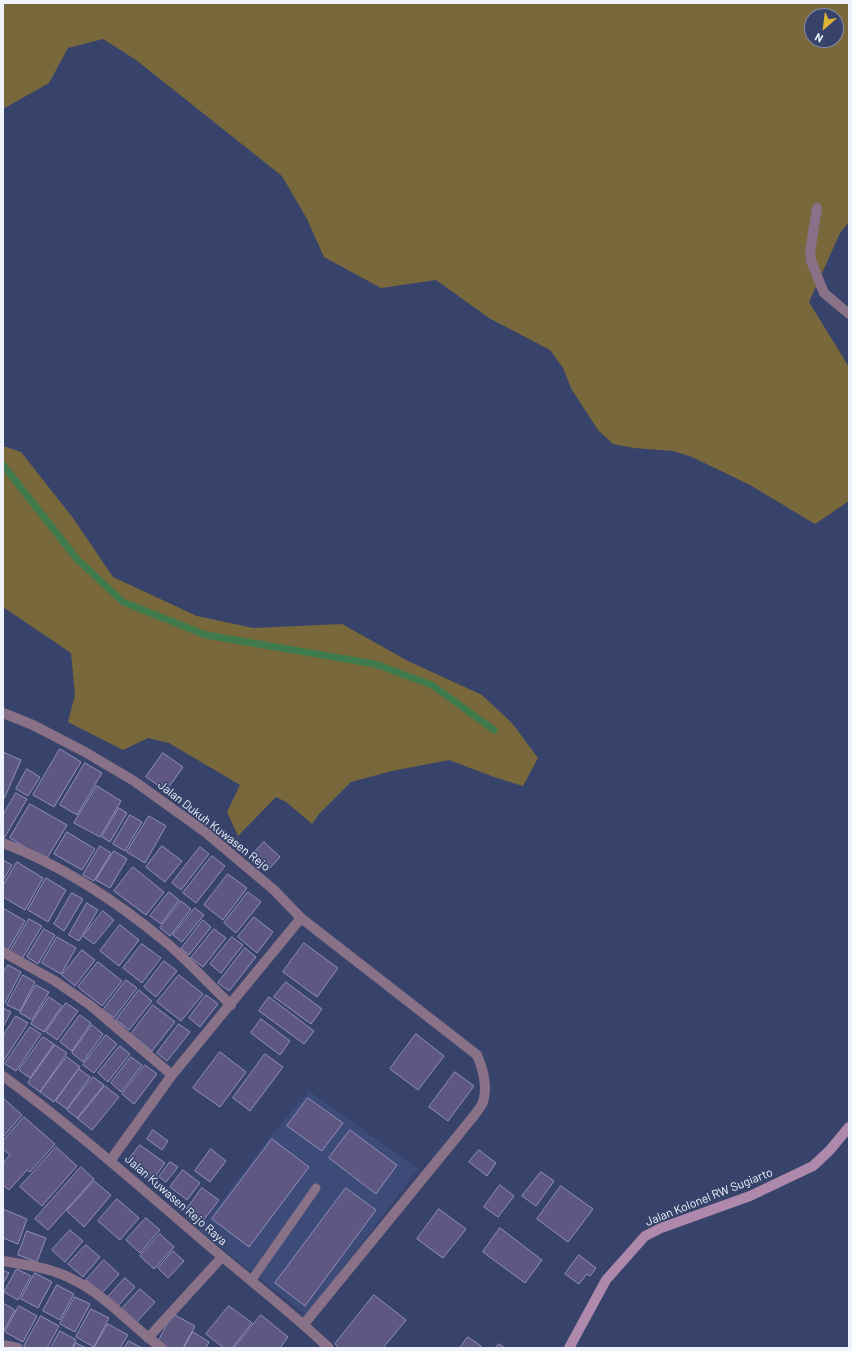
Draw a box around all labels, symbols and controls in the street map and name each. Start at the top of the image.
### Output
north arrow [804,8,844,48]
text: N [812,31,825,46]
street label: Jalan Dukuh Kuwasen Rejo [155,778,273,874]
street label: Jalan Kuwasen Rejo Raya [122,1152,230,1248]
street label: Jalan Kolonel RW Sugiarto [643,1165,775,1229]

